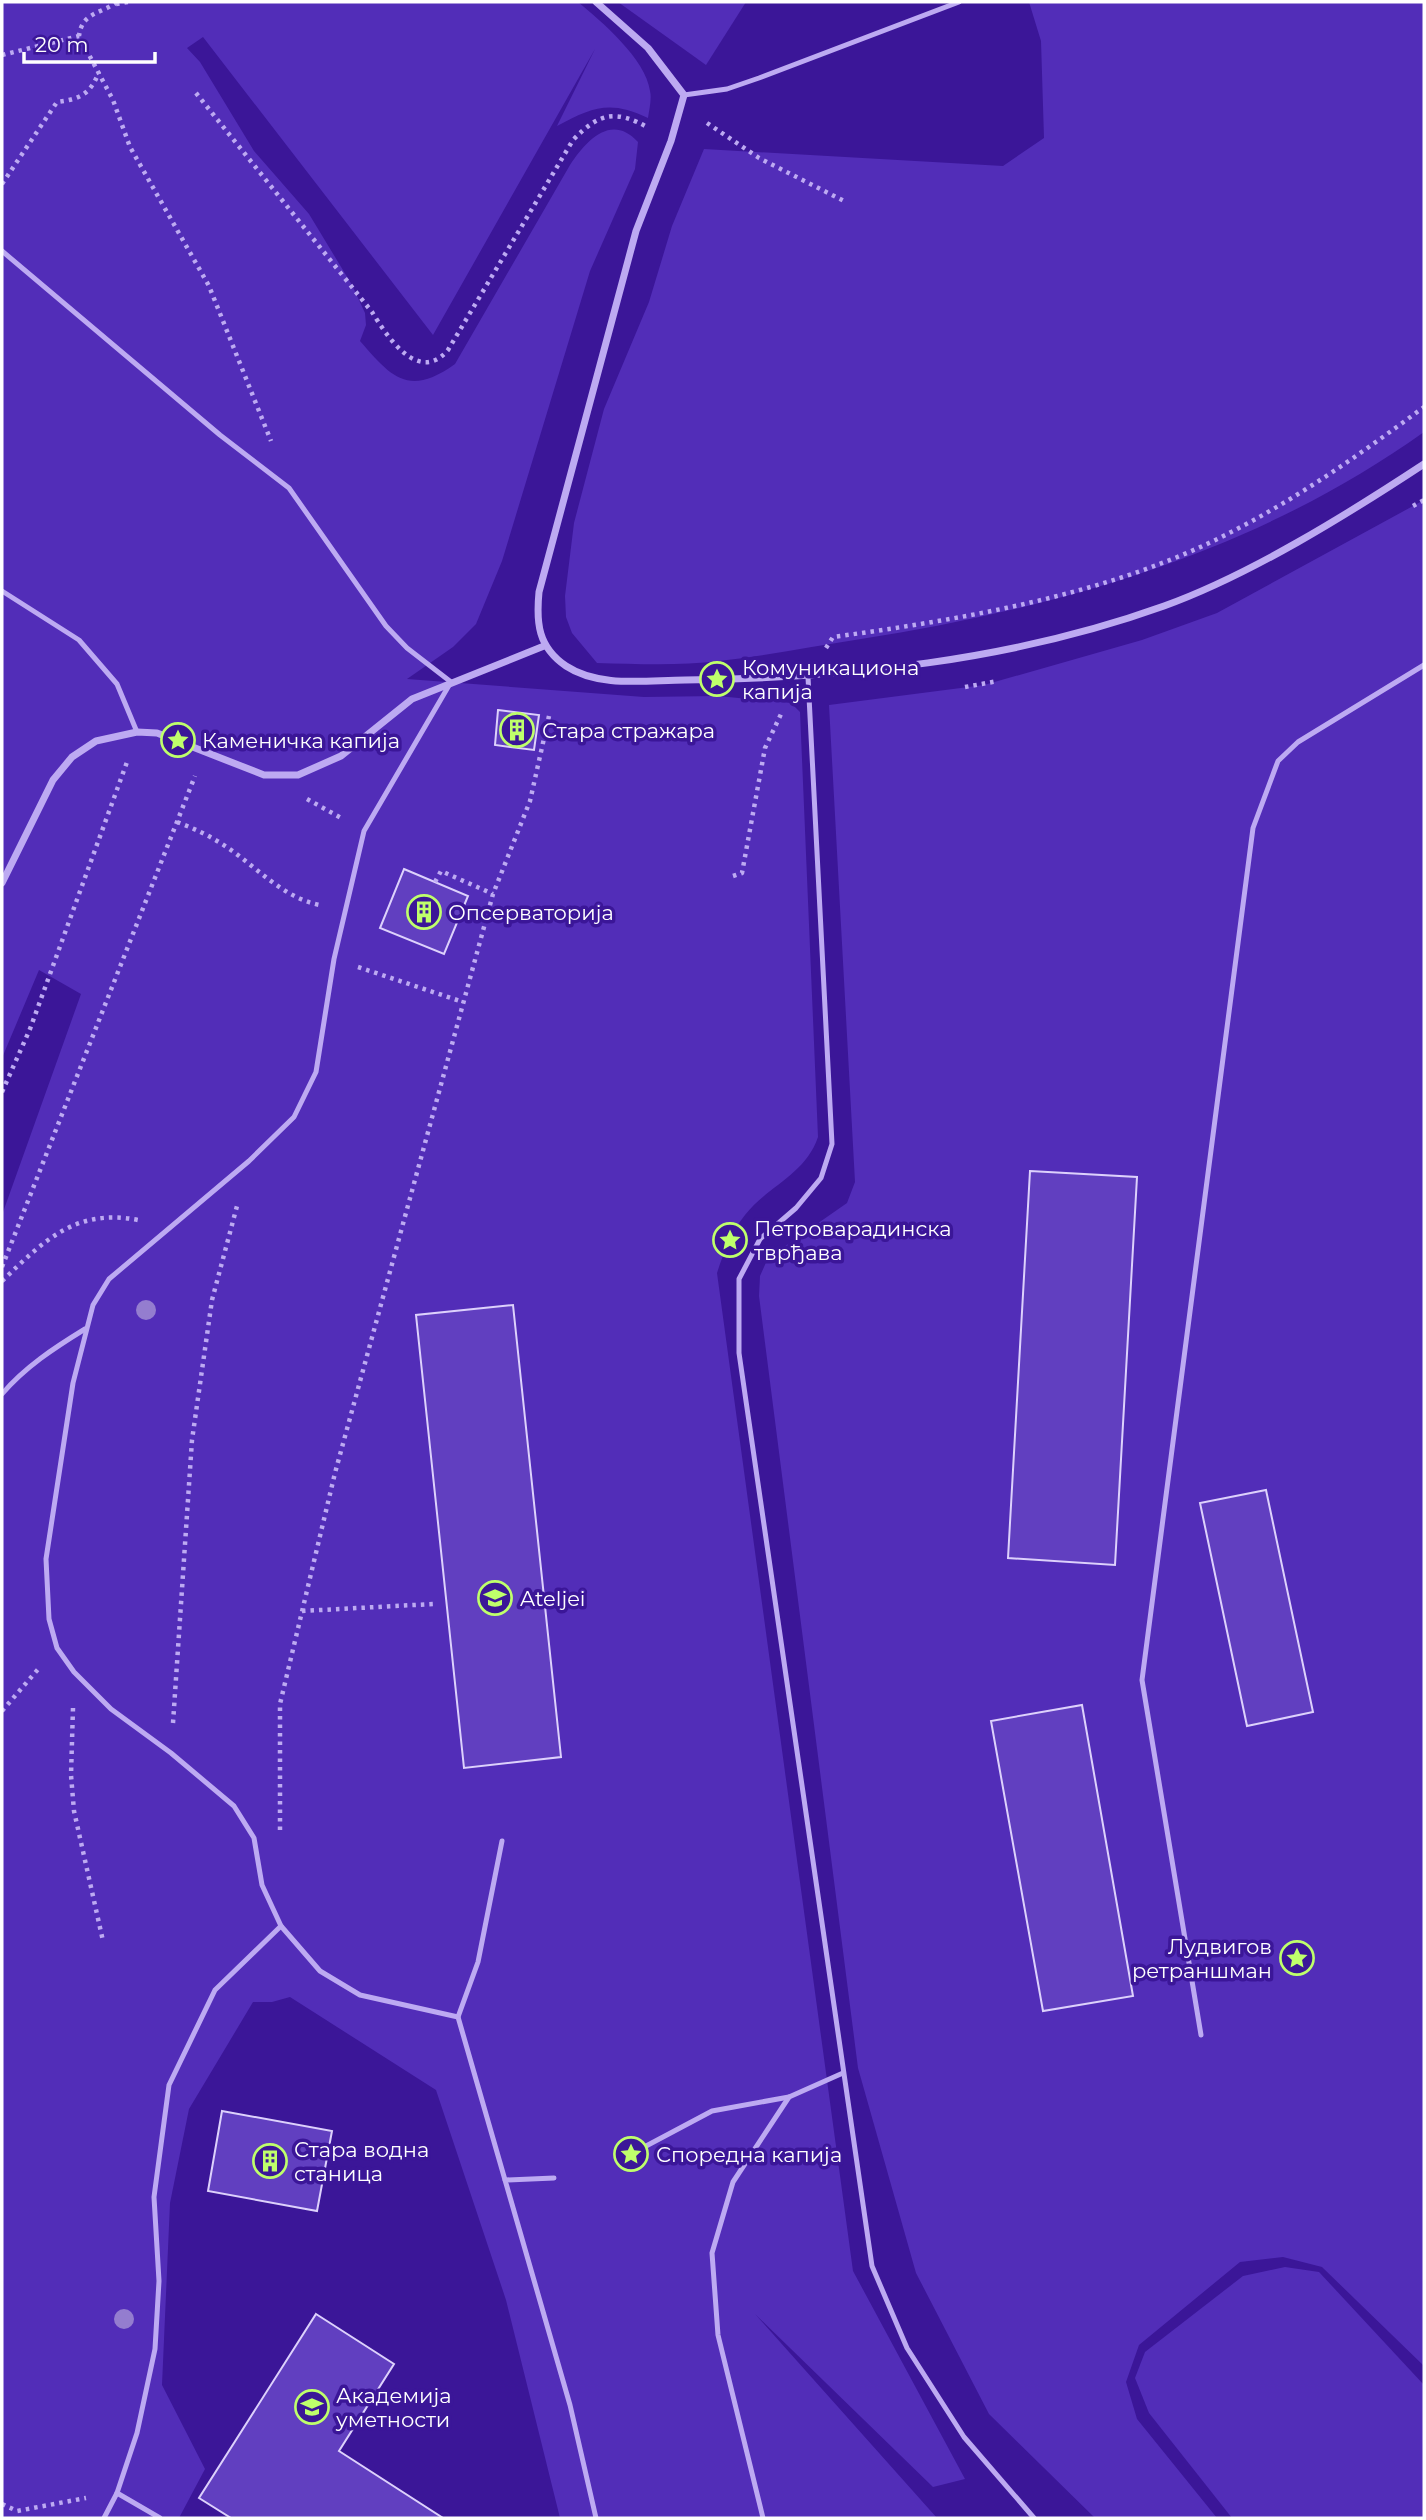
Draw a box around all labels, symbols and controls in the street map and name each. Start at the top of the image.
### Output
scale bar [24,21,156,65]
text: 20 m [35,32,89,57]
place label: Комуникациона капија [742,655,919,704]
place icon: Комуникациона капија [698,660,736,698]
building icon: Стара стражара [498,711,536,749]
place label: Стара стражара [542,718,715,743]
place icon: Каменичка капија [159,721,197,759]
place label: Каменичка капија [202,728,400,753]
building icon: Опсерваторија [405,893,443,931]
place label: Опсерваторија [448,900,614,925]
place label: Петроварадинска тврђава [754,1216,951,1265]
place icon: Петроварадинска тврђава [711,1221,749,1259]
school or university icon: Ateljei [476,1579,514,1617]
place label: Ateljei [520,1586,586,1611]
place label: Лудвигов ретраншман [1132,1934,1272,1983]
place icon: Лудвигов ретраншман [1278,1939,1316,1977]
place icon: Споредна капија [612,2135,650,2173]
place label: Стара водна станица [294,2137,429,2186]
building icon: Стара водна станица [251,2142,289,2180]
place label: Споредна капија [656,2142,842,2167]
place label: Академија уметности [335,2383,452,2432]
school or university icon: Академија уметности [293,2388,331,2426]

